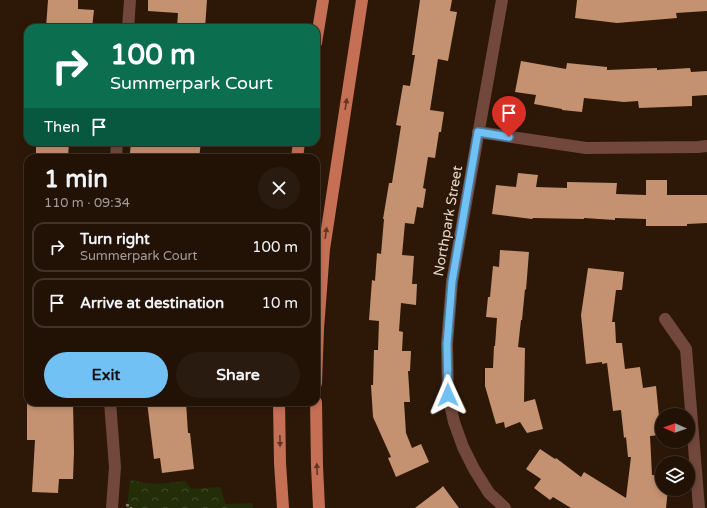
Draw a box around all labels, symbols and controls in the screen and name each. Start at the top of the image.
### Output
text: 100 m [110,38,196,72]
icon: right [44,40,96,92]
text: Summerpark Court [110,72,273,94]
pin [492,96,526,137]
one-way arrow [343,98,349,110]
icon: arrive [498,102,520,124]
icon: arrive [88,116,110,138]
text: Then [44,118,80,136]
street label: Northpark Street [430,164,466,278]
text: 1 min [44,165,108,194]
button: close [258,167,300,209]
text: 110 m · 09:34 [44,195,130,211]
one-way arrow [323,227,329,239]
text: Turn right [80,230,150,248]
icon: right [46,236,68,258]
text: 100 m [252,238,298,256]
text: Summerpark Court [80,248,198,264]
icon: arrive [46,292,68,314]
text: Arrive at destination [80,294,224,312]
text: 10 m [261,294,298,312]
button: Exit [44,352,168,398]
button: Share [176,352,300,398]
position arrow [427,374,469,416]
north arrow [655,408,695,448]
map controls [655,408,695,496]
one-way arrow [276,435,283,447]
button: layers [655,456,695,496]
one-way arrow [314,462,320,475]

